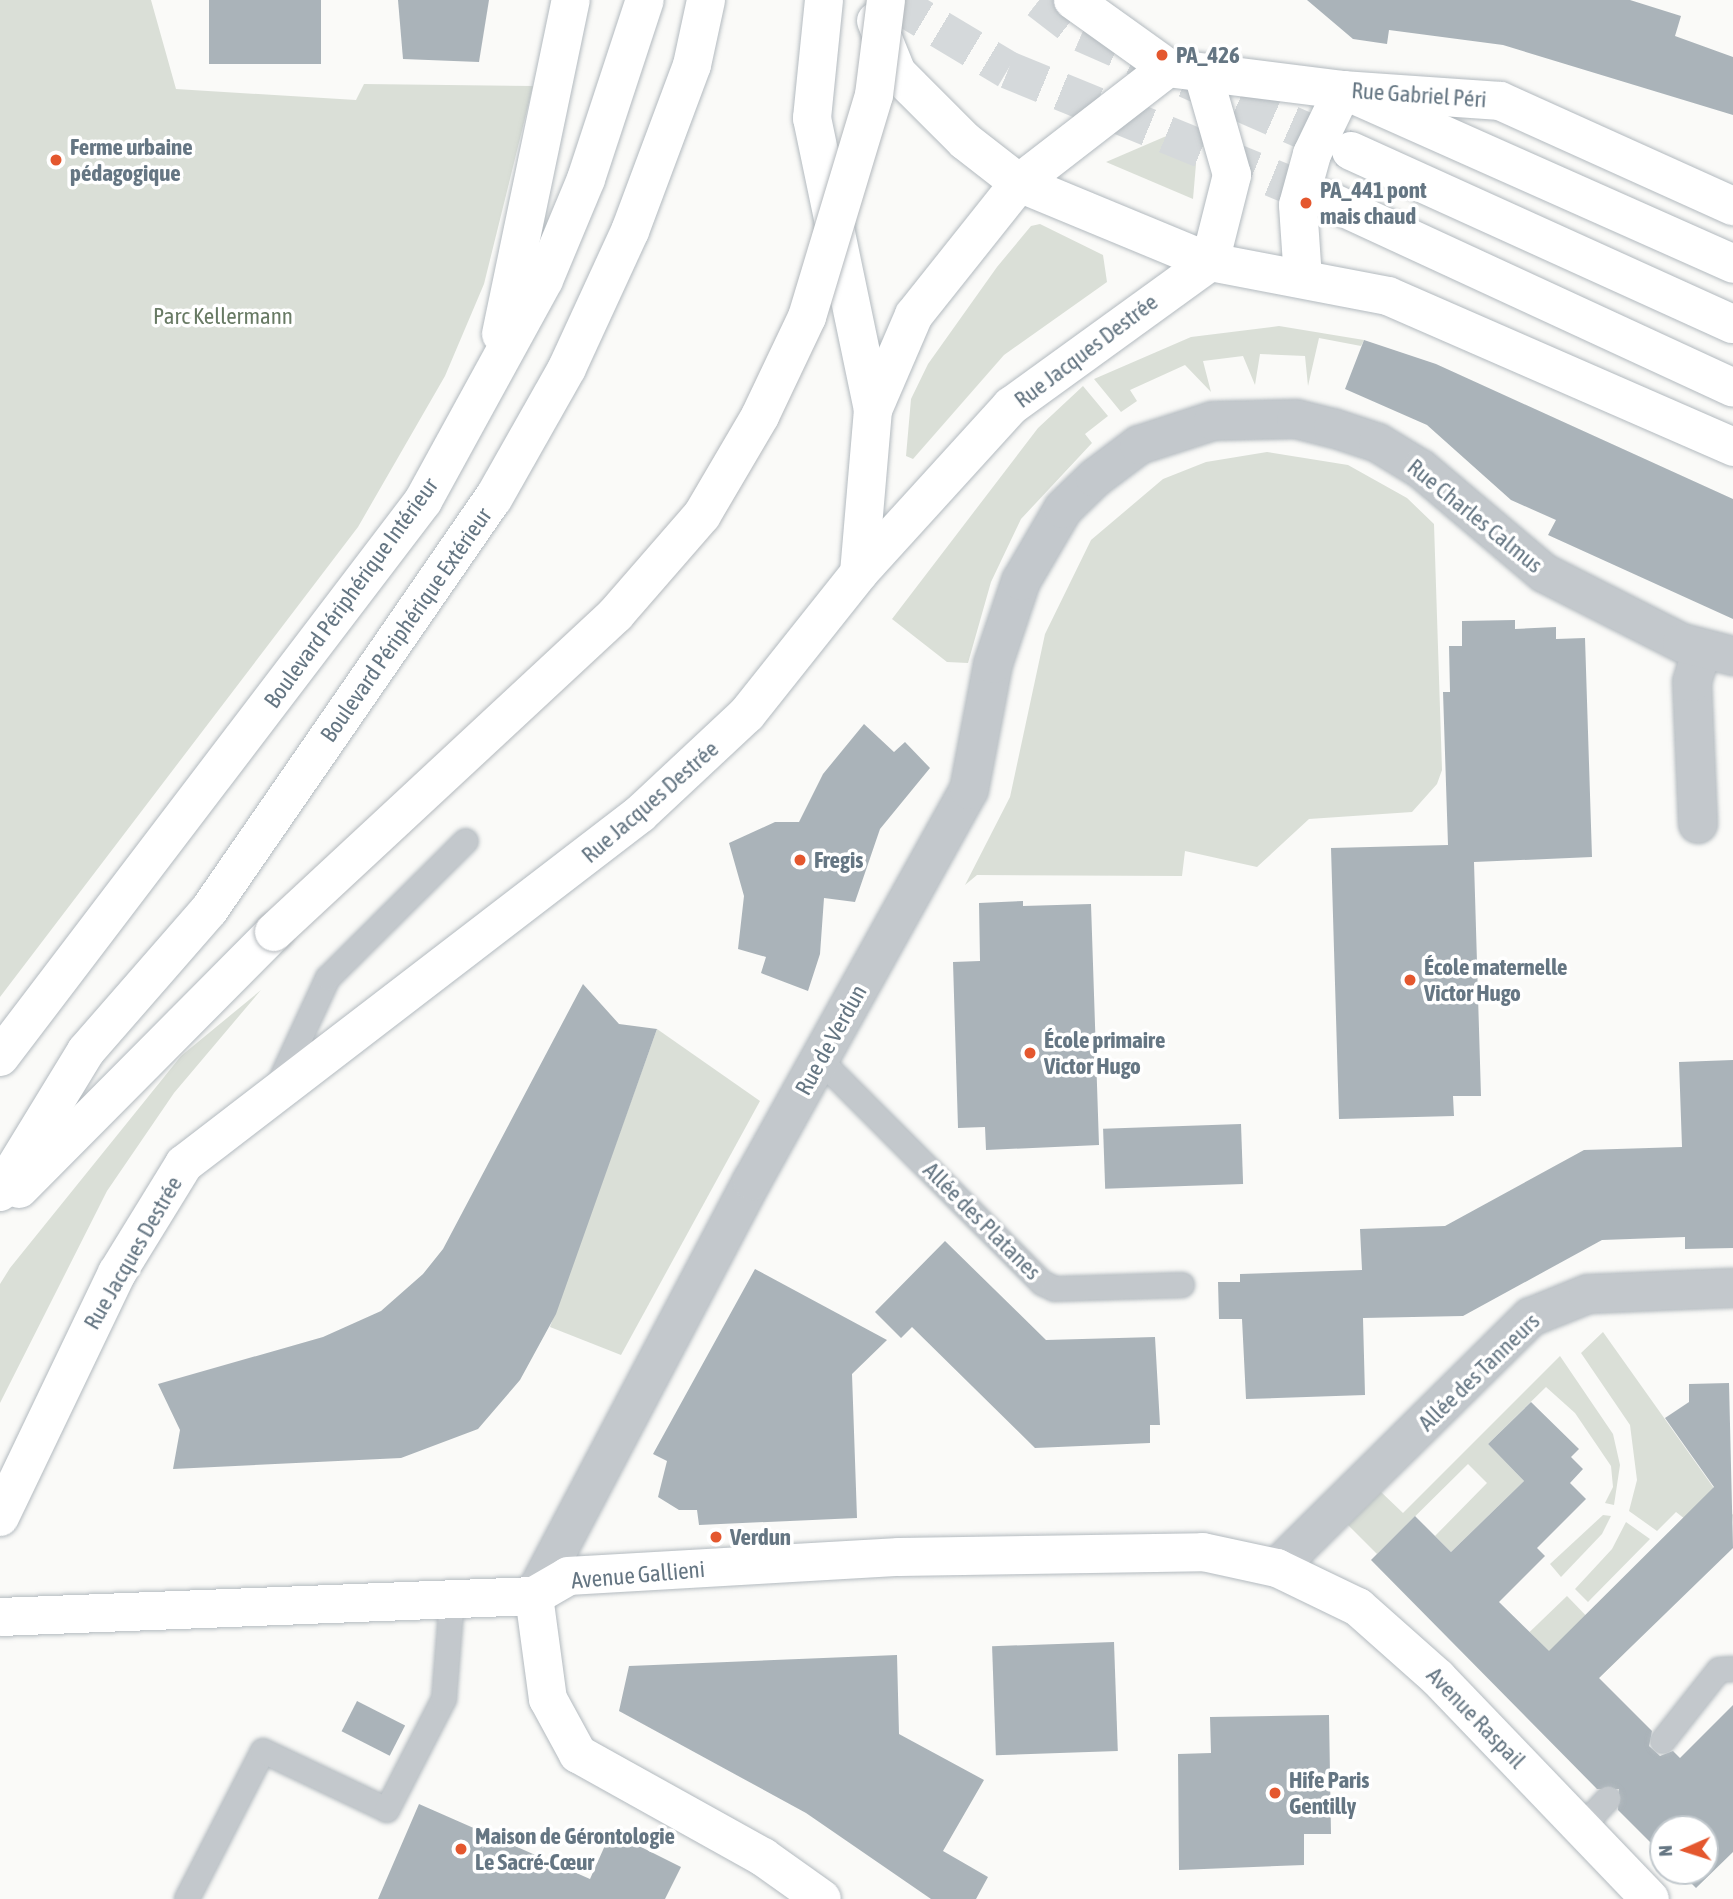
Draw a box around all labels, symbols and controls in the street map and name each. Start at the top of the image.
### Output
place label: PA_426 [1176,41,1240,69]
marker: PA_426 [1154,47,1170,63]
street label: Rue Gabriel Péri [1351,77,1487,113]
place label: Ferme urbaine pédagogique [70,133,193,187]
marker: Ferme urbaine pédagogique [48,152,64,168]
place label: PA_441 pont mais chaud [1320,176,1427,230]
marker: PA_441 pont mais chaud [1298,195,1314,211]
street label: Rue Jacques Destrée [1009,288,1163,414]
park label: Parc Kellermann [153,302,293,330]
street label: Rue Charles Calmus [1402,453,1548,579]
street label: Boulevard Périphérique Intérieur [258,473,444,713]
street label: Boulevard Périphérique Extérieur [314,503,498,747]
street label: Rue Jacques Destrée [576,735,724,869]
place label: Fregis [814,846,863,874]
marker: Fregis [792,852,808,868]
place label: École maternelle Victor Hugo [1424,953,1567,1007]
marker: École maternelle Victor Hugo [1402,972,1418,988]
street label: Rue de Verdun [789,980,873,1100]
place label: École primaire Victor Hugo [1044,1026,1165,1080]
marker: École primaire Victor Hugo [1022,1045,1038,1061]
street label: Allée des Platanes [917,1156,1047,1286]
street label: Rue Jacques Destrée [78,1172,188,1334]
street label: Allée des Tanneurs [1413,1307,1545,1437]
place label: Verdun [730,1523,791,1551]
marker: Verdun [708,1529,724,1545]
street label: Avenue Gallieni [570,1555,706,1595]
street label: Avenue Raspail [1421,1662,1531,1774]
place label: Hife Paris Gentilly [1289,1766,1369,1820]
marker: Hife Paris Gentilly [1267,1785,1283,1801]
north arrow [1649,1815,1719,1885]
place label: Maison de Gérontologie Le Sacré-Cœur [475,1822,675,1876]
marker: Maison de Gérontologie Le Sacré-Cœur [453,1841,469,1857]
text: N [1654,1845,1676,1857]

